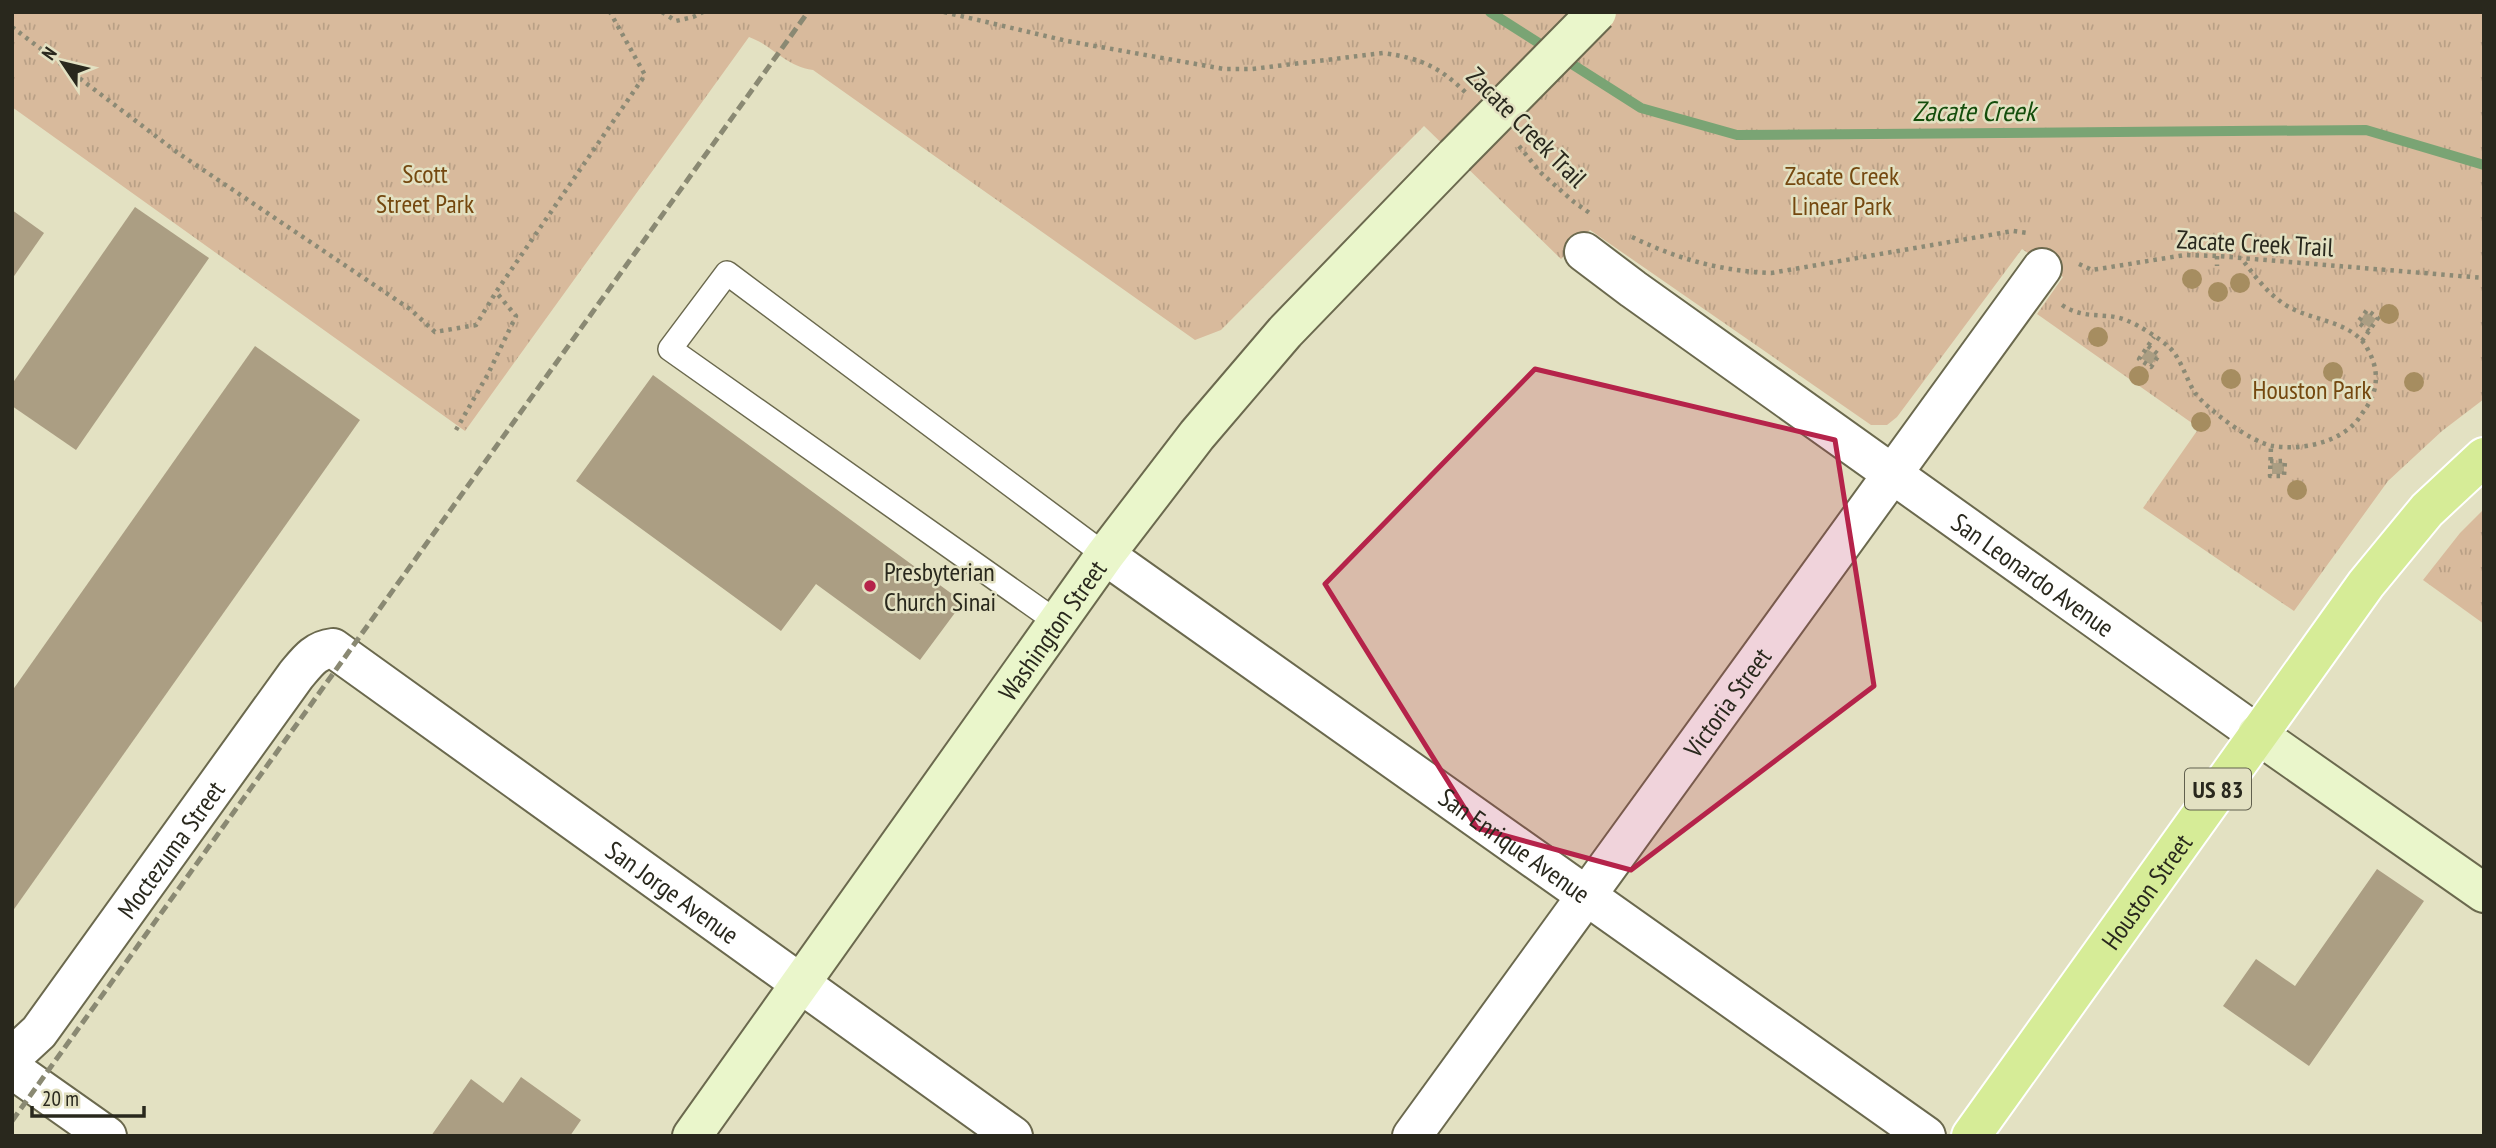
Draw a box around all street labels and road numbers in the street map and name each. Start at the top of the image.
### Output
street label: Zacate Creek Trail [1460,60,1594,194]
street label: Zacate Creek Trail [2176,222,2334,264]
street label: San Leonardo Avenue [1946,505,2121,644]
street label: Washington Street [991,553,1113,706]
street label: Victoria Street [1675,641,1778,764]
road number: US 83 [2185,768,2251,810]
street label: Moctezuma Street [110,774,231,925]
street label: San Enrique Avenue [1433,780,1597,910]
street label: Houston Street [2094,827,2199,955]
street label: San Jorge Avenue [600,833,746,951]

